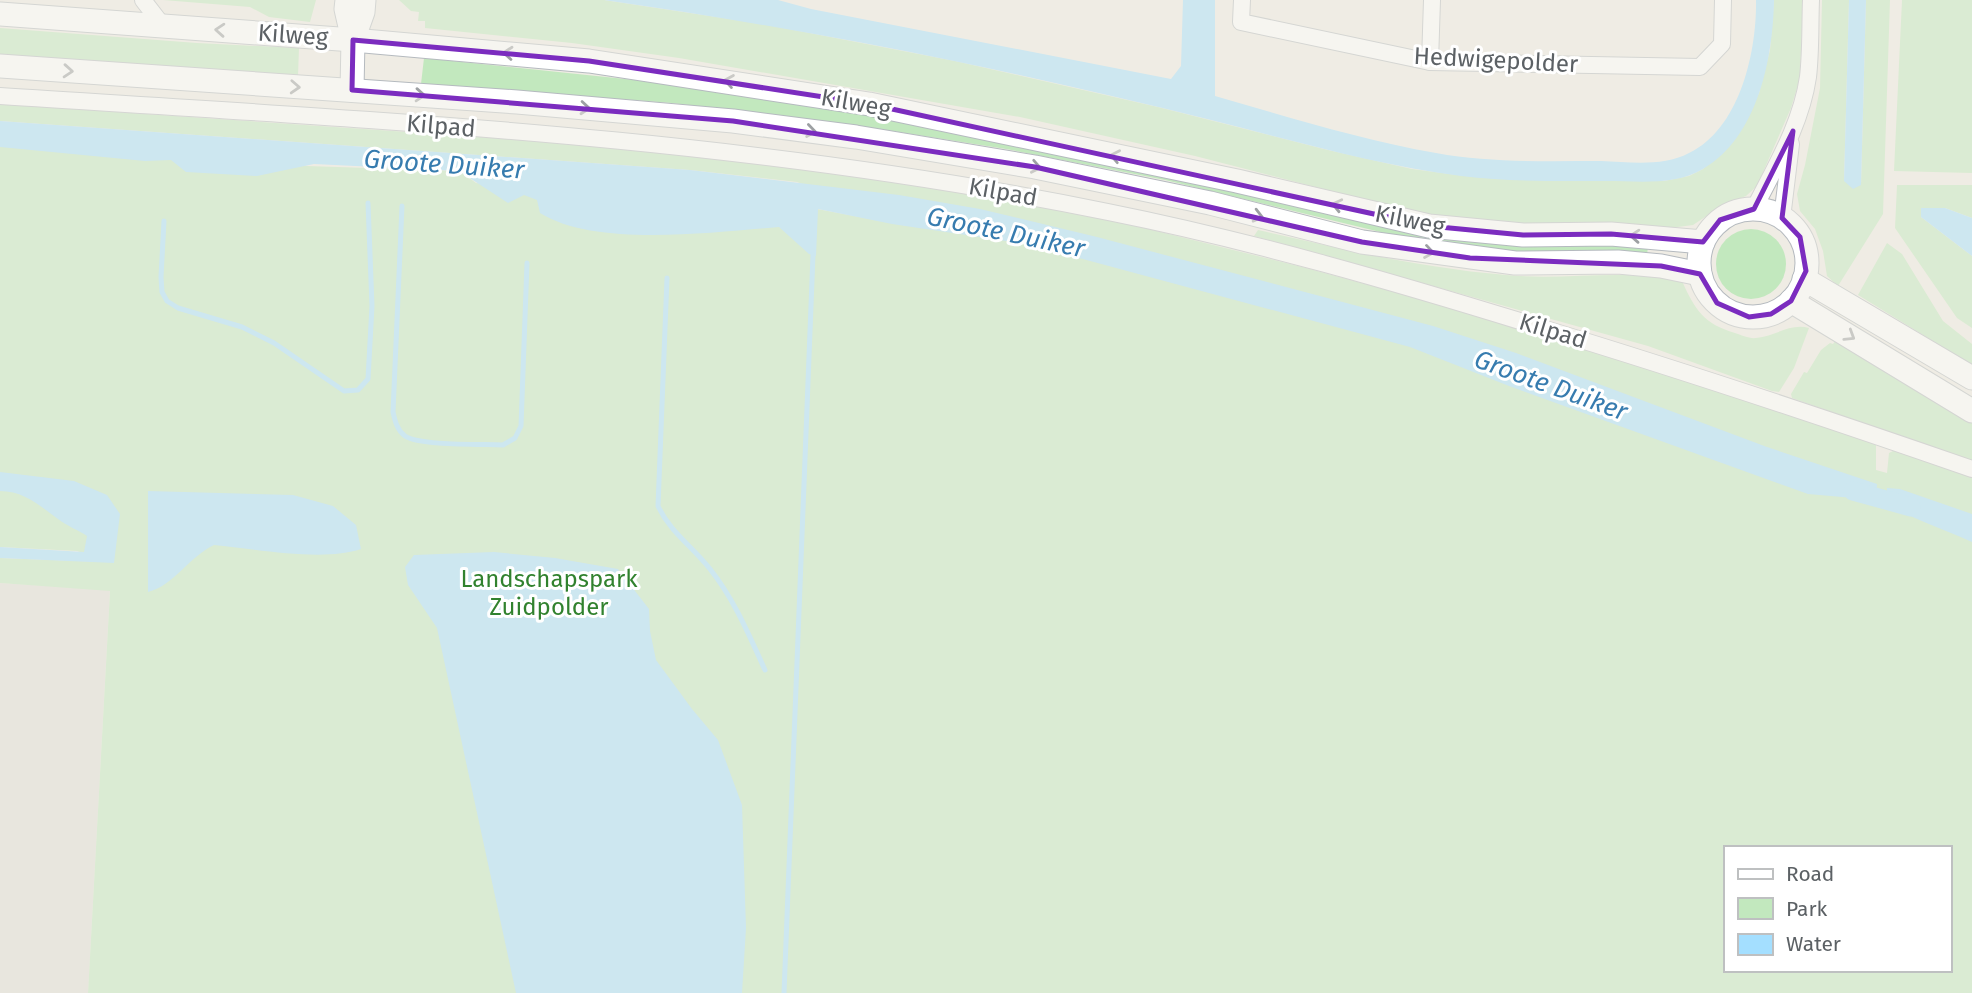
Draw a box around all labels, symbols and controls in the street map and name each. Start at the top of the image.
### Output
street label: Kilweg [257,19,330,51]
one-way arrow [214,23,225,38]
street label: Hedwigepolder [1413,42,1580,78]
one-way arrow [503,46,514,61]
one-way arrow [63,63,74,78]
one-way arrow [723,74,735,89]
one-way arrow [290,79,301,94]
street label: Kilweg [819,83,894,123]
one-way arrow [415,87,426,102]
one-way arrow [580,100,591,115]
street label: Kilpad [405,109,477,143]
one-way arrow [806,124,817,139]
water label: Groote Duiker [363,143,526,186]
one-way arrow [1109,150,1121,165]
one-way arrow [1030,159,1042,174]
street label: Kilpad [966,172,1040,212]
one-way arrow [1331,199,1343,213]
street label: Kilweg [1373,200,1448,241]
water label: Groote Duiker [924,201,1089,265]
one-way arrow [1252,208,1264,222]
one-way arrow [1629,229,1640,244]
one-way arrow [1423,245,1435,260]
street label: Kilpad [1516,307,1590,355]
one-way arrow [1842,327,1855,340]
water label: Groote Duiker [1470,343,1633,428]
park label: Landschapspark Zuidpolder [460,565,638,621]
legend [1724,846,1951,972]
text: Road [1786,861,1834,887]
text: Park [1786,896,1828,922]
text: Water [1786,931,1841,957]

